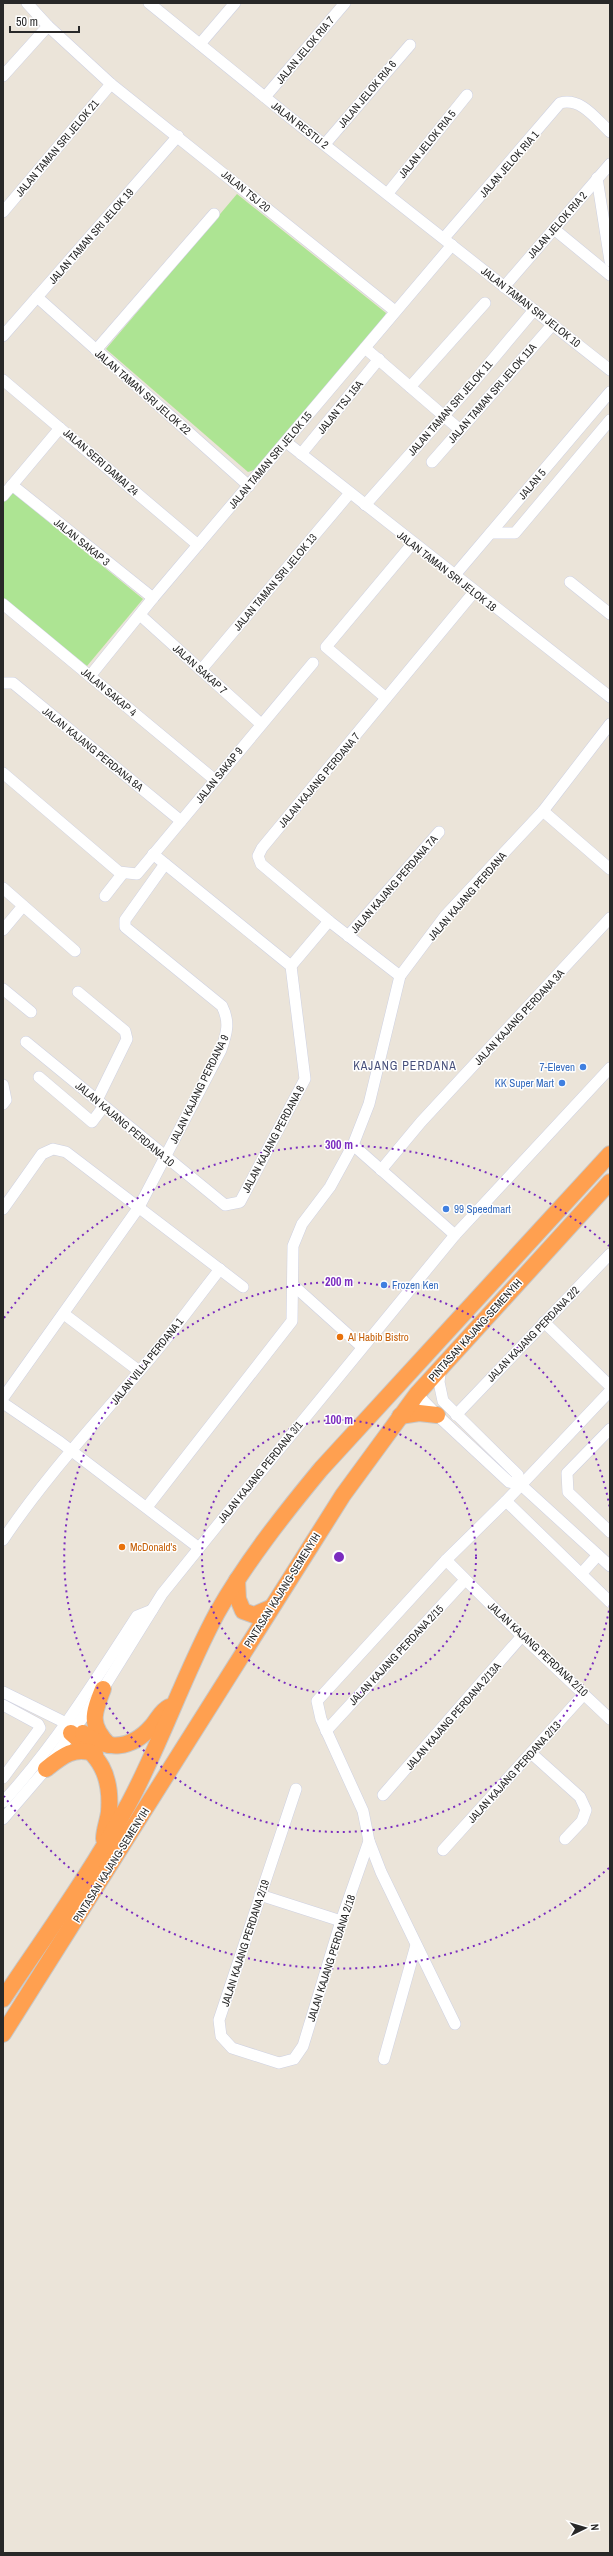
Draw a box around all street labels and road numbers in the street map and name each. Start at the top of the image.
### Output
street label: JALAN JELOK RIA 7 [273,13,337,87]
street label: JALAN JELOK RIA 6 [335,57,399,131]
street label: JALAN TAMAN SRI JELOK 21 [12,97,102,199]
street label: JALAN RESTU 2 [269,98,331,152]
street label: JALAN JELOK RIA 5 [395,107,459,181]
street label: JALAN JELOK RIA 1 [476,128,542,200]
street label: JALAN TSJ 20 [219,167,273,215]
street label: JALAN TAMAN SRI JELOK 19 [46,185,136,287]
street label: JALAN JELOK RIA 2 [524,189,590,261]
street label: JALAN TAMAN SRI JELOK 10 [478,264,584,350]
street label: JALAN TAMAN SRI JELOK 11A [445,340,539,446]
street label: JALAN TAMAN SRI JELOK 22 [92,347,194,437]
street label: JALAN TAMAN SRI JELOK 11 [405,358,495,458]
street label: JALAN TSJ 15A [314,377,367,437]
street label: JALAN TAMAN SRI JELOK 15 [225,409,315,511]
street label: JALAN SERI DAMAI 24 [60,425,142,499]
street label: JALAN 5 [515,466,549,502]
street label: JALAN SAKAP 3 [51,515,113,569]
street label: JALAN TAMAN SRI JELOK 18 [394,528,500,614]
street label: JALAN TAMAN SRI JELOK 13 [230,531,320,633]
street label: JALAN SAKAP 7 [170,641,230,697]
street label: JALAN SAKAP 4 [78,665,140,719]
street label: JALAN KAJANG PERDANA 8A [40,704,147,795]
street label: JALAN KAJANG PERDANA 7 [275,730,363,830]
street label: JALAN SAKAP 9 [192,744,246,806]
street label: JALAN KAJANG PERDANA 7A [347,831,441,936]
street label: JALAN KAJANG PERDANA [425,848,510,943]
street label: JALAN KAJANG PERDANA 3A [471,965,568,1068]
street label: JALAN KAJANG PERDANA 9 [166,1032,232,1146]
street label: JALAN KAJANG PERDANA 10 [73,1079,177,1169]
street label: JALAN KAJANG PERDANA 8 [239,1083,307,1195]
street label: PINTASAN KAJANG-SEMENYIH [425,1276,525,1384]
street label: JALAN KAJANG PERDANA 2/2 [484,1283,582,1385]
street label: JALAN VILLA PERDANA 1 [108,1315,186,1407]
street label: JALAN KAJANG PERDANA 3/1 [214,1418,306,1526]
street label: PINTASAN KAJANG-SEMENYIH [241,1530,323,1650]
street label: JALAN KAJANG PERDANA 2/10 [485,1599,591,1699]
street label: JALAN KAJANG PERDANA 2/15 [346,1602,446,1708]
street label: JALAN KAJANG PERDANA 2/13A [402,1658,504,1773]
street label: JALAN KAJANG PERDANA 2/13 [465,1718,563,1826]
street label: PINTASAN KAJANG-SEMENYIH [70,1805,152,1925]
street label: JALAN KAJANG PERDANA 2/19 [218,1878,272,2008]
street label: JALAN KAJANG PERDANA 2/18 [304,1893,358,2023]

